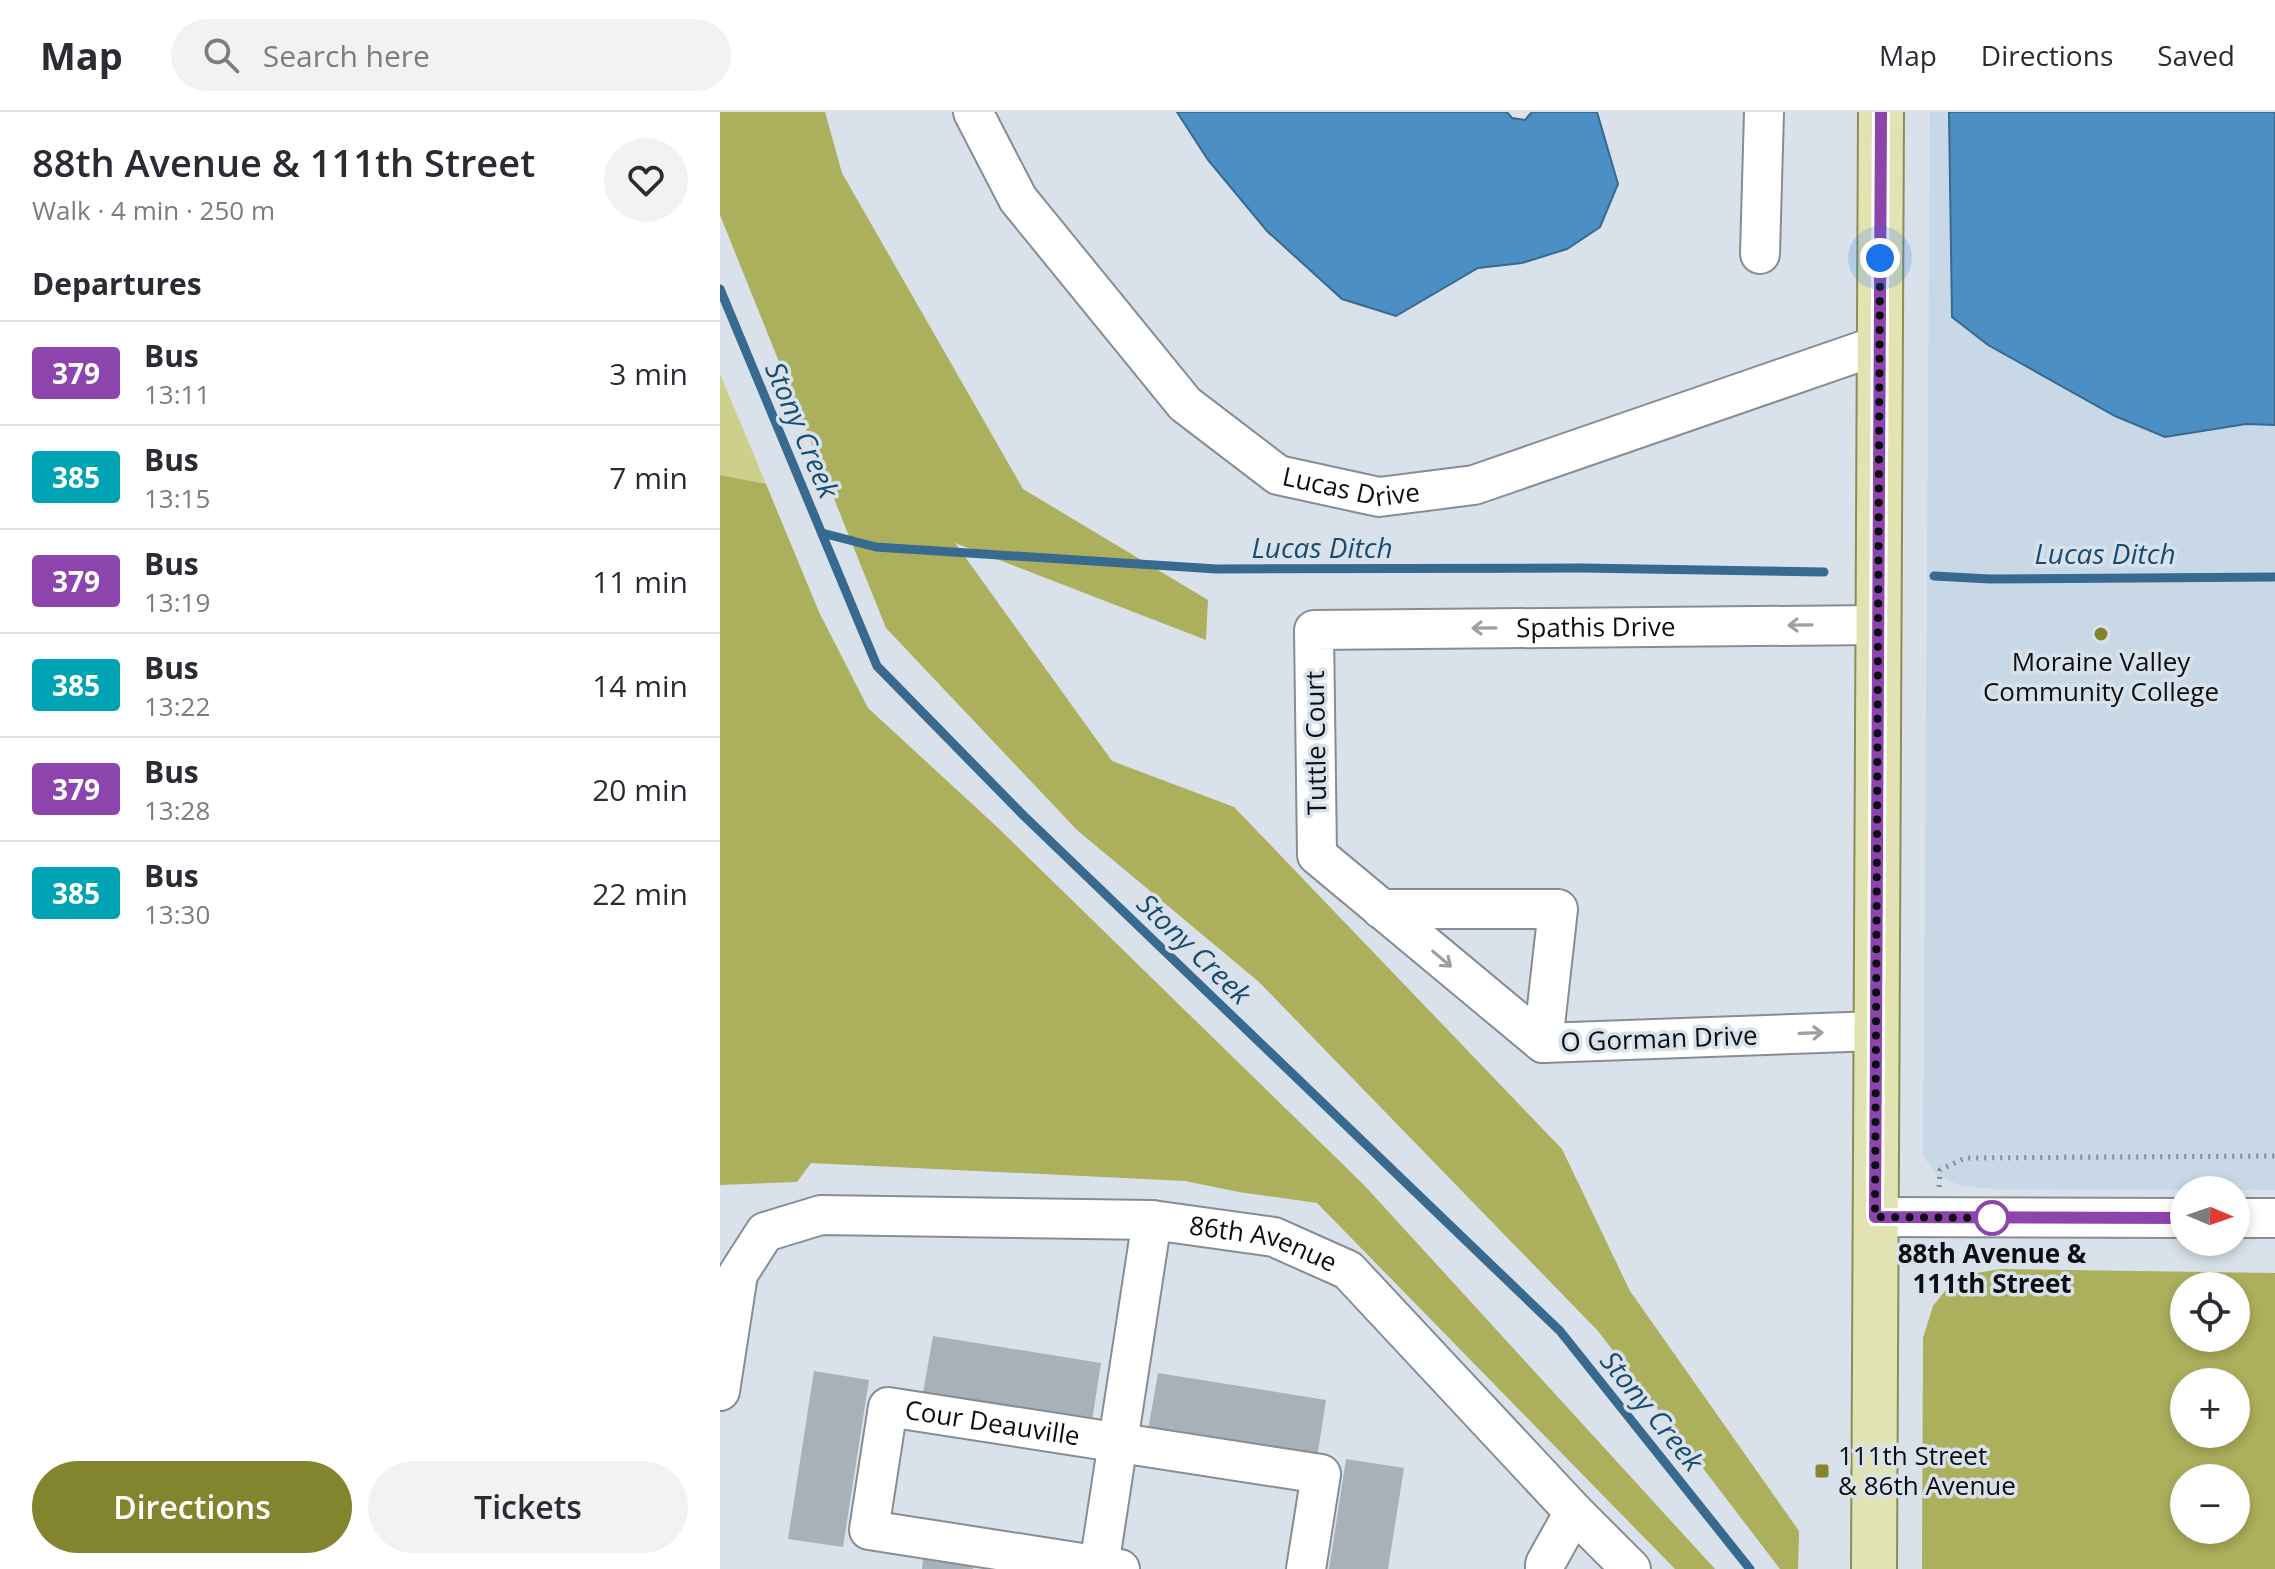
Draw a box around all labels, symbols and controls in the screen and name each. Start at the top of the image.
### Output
search box [171,19,731,91]
text: Map [40,29,123,81]
icon: search [199,33,243,77]
text: Search here [263,35,430,76]
text: Map [1879,36,1937,74]
text: Directions [1981,36,2113,74]
text: Saved [2157,36,2235,74]
text: 88th Avenue & 111th Street [32,136,535,188]
button: heart [604,138,688,222]
text: Walk · 4 min · 250 m [32,192,275,228]
your location [1860,238,1900,278]
text: Departures [32,263,202,304]
text: Bus [144,335,199,376]
text: 3 min [609,353,688,394]
text: 379 [52,354,100,392]
water label: Stony Creek [757,356,849,505]
text: 13:11 [144,376,210,412]
text: Bus [144,439,199,480]
text: 7 min [609,457,688,498]
street label: Lucas Drive [1279,457,1422,514]
text: 385 [52,458,100,496]
text: 13:15 [144,480,210,516]
water label: Lucas Ditch [1251,528,1393,566]
water label: Lucas Ditch [2034,534,2176,572]
text: Bus [144,543,199,584]
text: 11 min [592,561,688,602]
text: 379 [52,562,100,600]
text: 13:19 [144,584,210,620]
street label: Spathis Drive [1516,608,1676,645]
one-way arrow [1787,617,1814,633]
one-way arrow [1471,621,1498,636]
marker: Moraine Valley Community College [2092,625,2110,643]
place label: Moraine Valley Community College [1983,643,2219,709]
text: Bus [144,647,199,688]
text: 14 min [592,665,688,706]
text: 385 [52,666,100,704]
street label: Tuttle Court [1296,670,1334,816]
text: 13:22 [144,688,210,724]
text: Bus [144,751,199,792]
text: 20 min [592,769,688,810]
text: 379 [52,770,100,808]
text: 13:28 [144,792,210,828]
text: Bus [144,855,199,896]
text: 22 min [592,873,688,914]
text: 385 [52,874,100,912]
water label: Stony Creek [1130,884,1261,1013]
text: 13:30 [144,896,210,932]
one-way arrow [1431,950,1451,968]
street label: O Gorman Drive [1560,1017,1758,1059]
one-way arrow [1797,1026,1824,1041]
north arrow [2170,1176,2250,1256]
map controls [2170,1176,2250,1544]
marker: 88th Avenue & 111th Street [1975,1201,2009,1235]
street label: 86th Avenue [1187,1206,1343,1280]
place label: 88th Avenue & 111th Street [1898,1235,2087,1301]
button: locate [2170,1272,2250,1352]
water label: Stony Creek [1593,1342,1714,1479]
button: + [2170,1368,2250,1448]
street label: Cour Deauville [902,1391,1082,1453]
place label: 111th Street & 86th Avenue [1838,1437,2016,1503]
button: Directions [32,1461,352,1553]
button: Tickets [368,1461,688,1553]
marker: 111th Street & 86th Avenue [1813,1462,1831,1480]
button: − [2170,1464,2250,1544]

